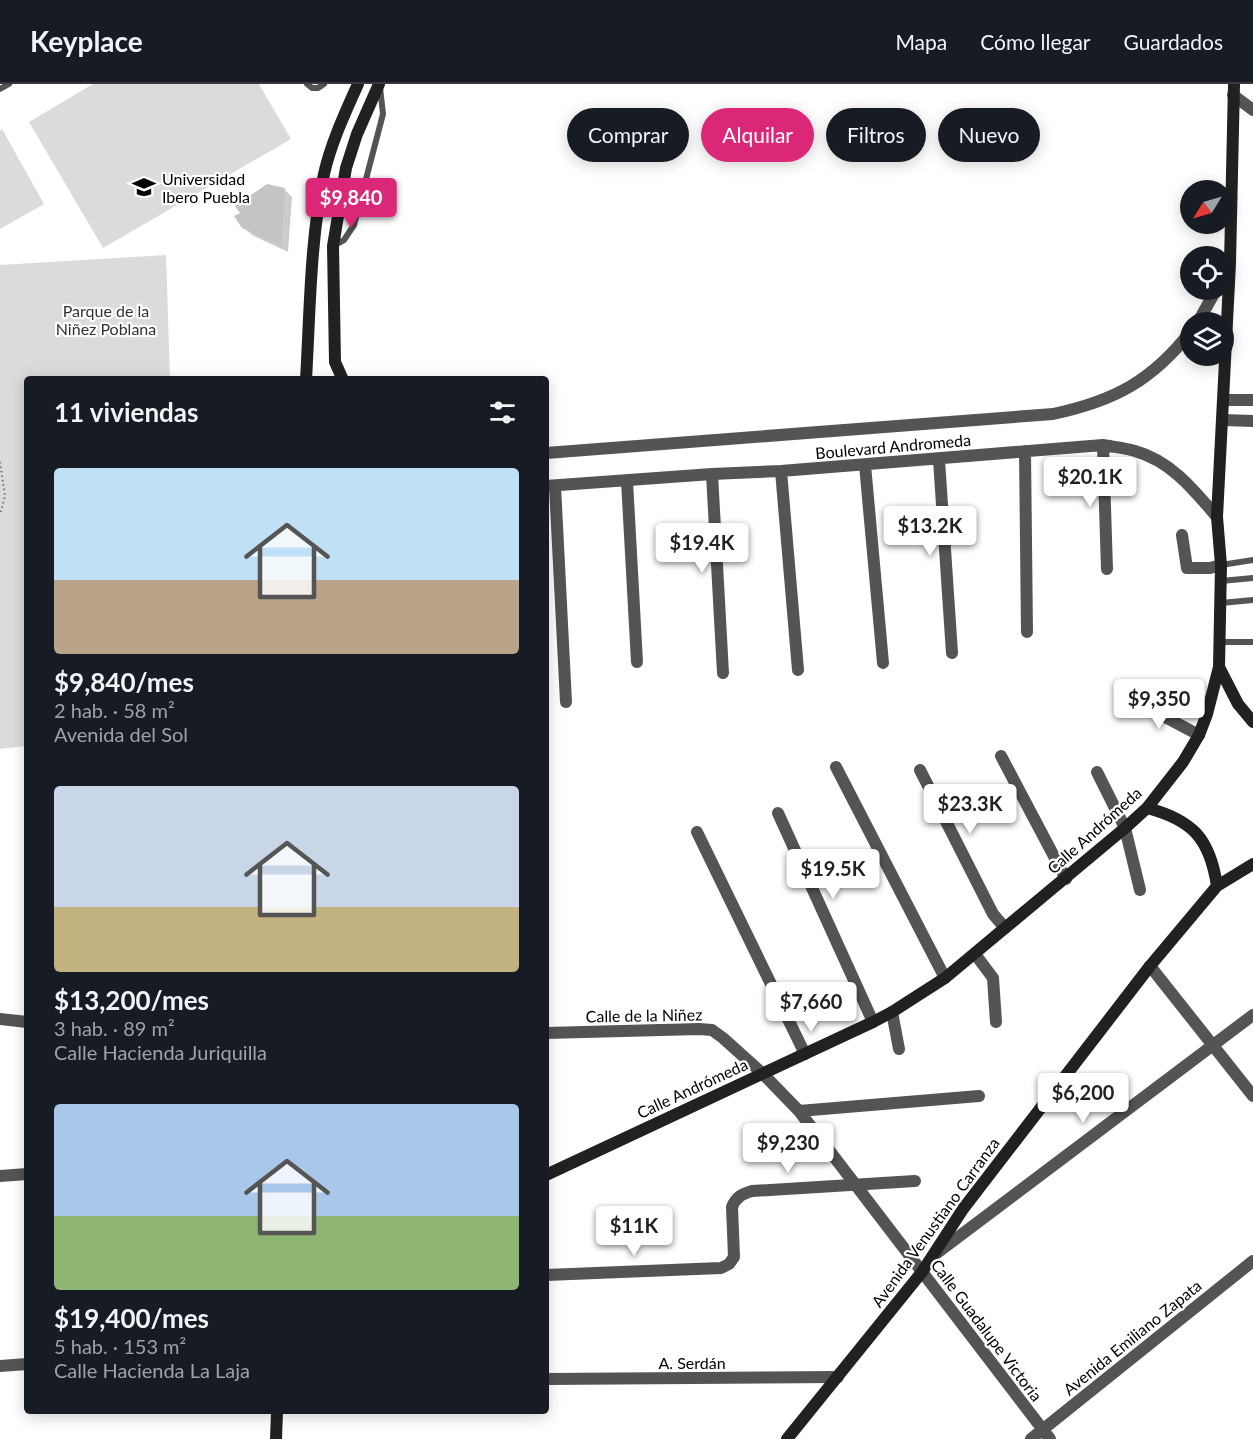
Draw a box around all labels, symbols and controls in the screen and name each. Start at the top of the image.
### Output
text: Keyplace [30,24,143,58]
text: Mapa [895,29,947,54]
text: Cómo llegar [980,29,1091,54]
text: Guardados [1124,29,1223,54]
chip: Comprar [567,108,689,162]
chip: Alquilar [701,108,814,162]
chip: Filtros [826,108,926,162]
chip: Nuevo [938,108,1040,162]
place label: Universidad Ibero Puebla [162,169,250,206]
school or university icon: Universidad Ibero Puebla [131,174,157,200]
pin: $9,840 [302,178,400,229]
north arrow [1180,180,1234,234]
map controls [1180,180,1234,366]
text: $9,840 [320,185,382,209]
button: locate [1180,246,1234,300]
park label: Parque de la Niñez Poblana [56,301,156,338]
button: layers [1180,312,1234,366]
text: 11 viviendas [54,396,198,428]
icon: filters [486,396,519,429]
street label: Boulevard Andromeda [814,430,972,462]
pin: $20.1K [1041,457,1139,508]
text: $20.1K [1058,464,1122,488]
pin: $13.2K [881,506,979,557]
icon: home [233,507,341,615]
text: $13.2K [898,513,962,537]
pin: $19.4K [653,523,751,574]
text: $19.4K [670,530,734,554]
text: $9,840/mes [54,666,194,698]
pin: $9,350 [1110,679,1208,730]
text: $9,350 [1128,686,1190,710]
text: 2 hab. · 58 m² [54,698,175,722]
text: Avenida del Sol [54,722,188,746]
street label: Calle Andrómeda [1043,783,1145,877]
pin: $23.3K [921,784,1019,835]
text: $23.3K [938,791,1002,815]
icon: home [233,825,341,933]
pin: $19.5K [784,849,882,900]
text: $19.5K [801,856,865,880]
pin: $7,660 [762,982,860,1033]
text: $13,200/mes [54,984,209,1016]
text: $7,660 [780,989,842,1013]
street label: Calle de la Niñez [586,1004,702,1026]
text: 3 hab. · 89 m² [54,1016,175,1040]
text: Calle Hacienda Juriquilla [54,1040,267,1064]
street label: Calle Andrómeda [634,1054,750,1122]
pin: $6,200 [1034,1073,1132,1124]
text: $6,200 [1052,1080,1114,1104]
pin: $9,230 [739,1123,837,1174]
text: $9,230 [757,1130,819,1154]
street label: Avenida Venustiano Carranza [867,1134,1003,1310]
icon: home [233,1143,341,1251]
pin: $11K [598,1206,670,1257]
text: $11K [610,1213,658,1237]
street label: Calle Guadalupe Victoria [928,1255,1046,1405]
street label: Avenida Emiliano Zapata [1059,1275,1205,1399]
text: $19,400/mes [54,1302,209,1334]
text: 5 hab. · 153 m² [54,1334,186,1358]
street label: A. Serdán [658,1353,726,1372]
text: Calle Hacienda La Laja [54,1358,250,1382]

